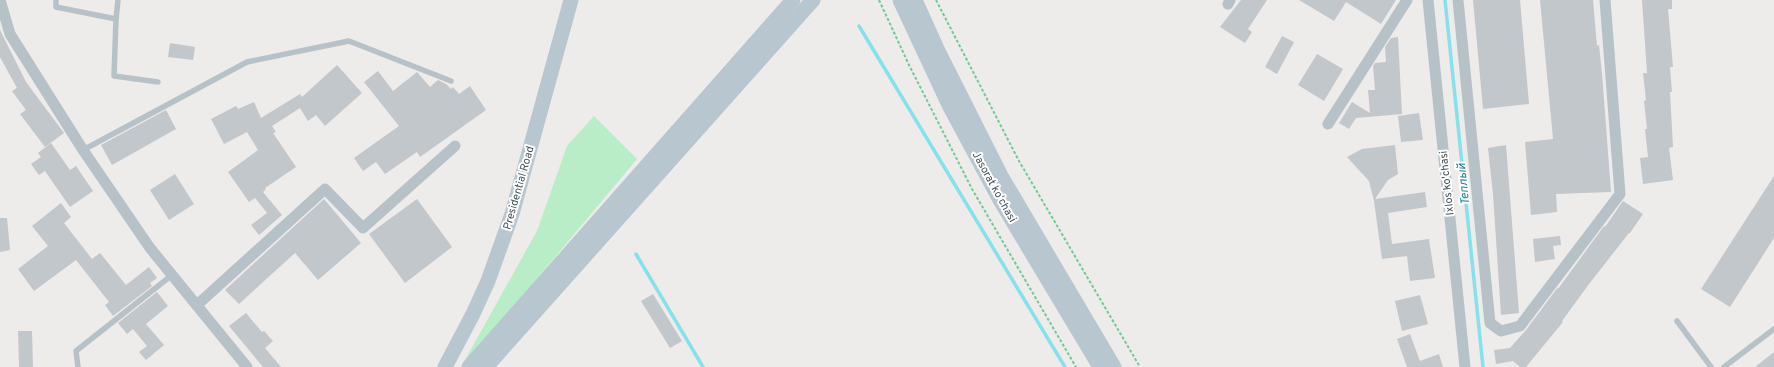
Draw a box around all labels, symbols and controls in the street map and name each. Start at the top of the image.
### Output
street label: Presidential Road [500,145,538,231]
street label: Jasorat koʻchasi [969,149,1019,225]
street label: Ixlos ko'chasi [1437,150,1457,216]
water label: Теплый [1454,161,1474,206]

